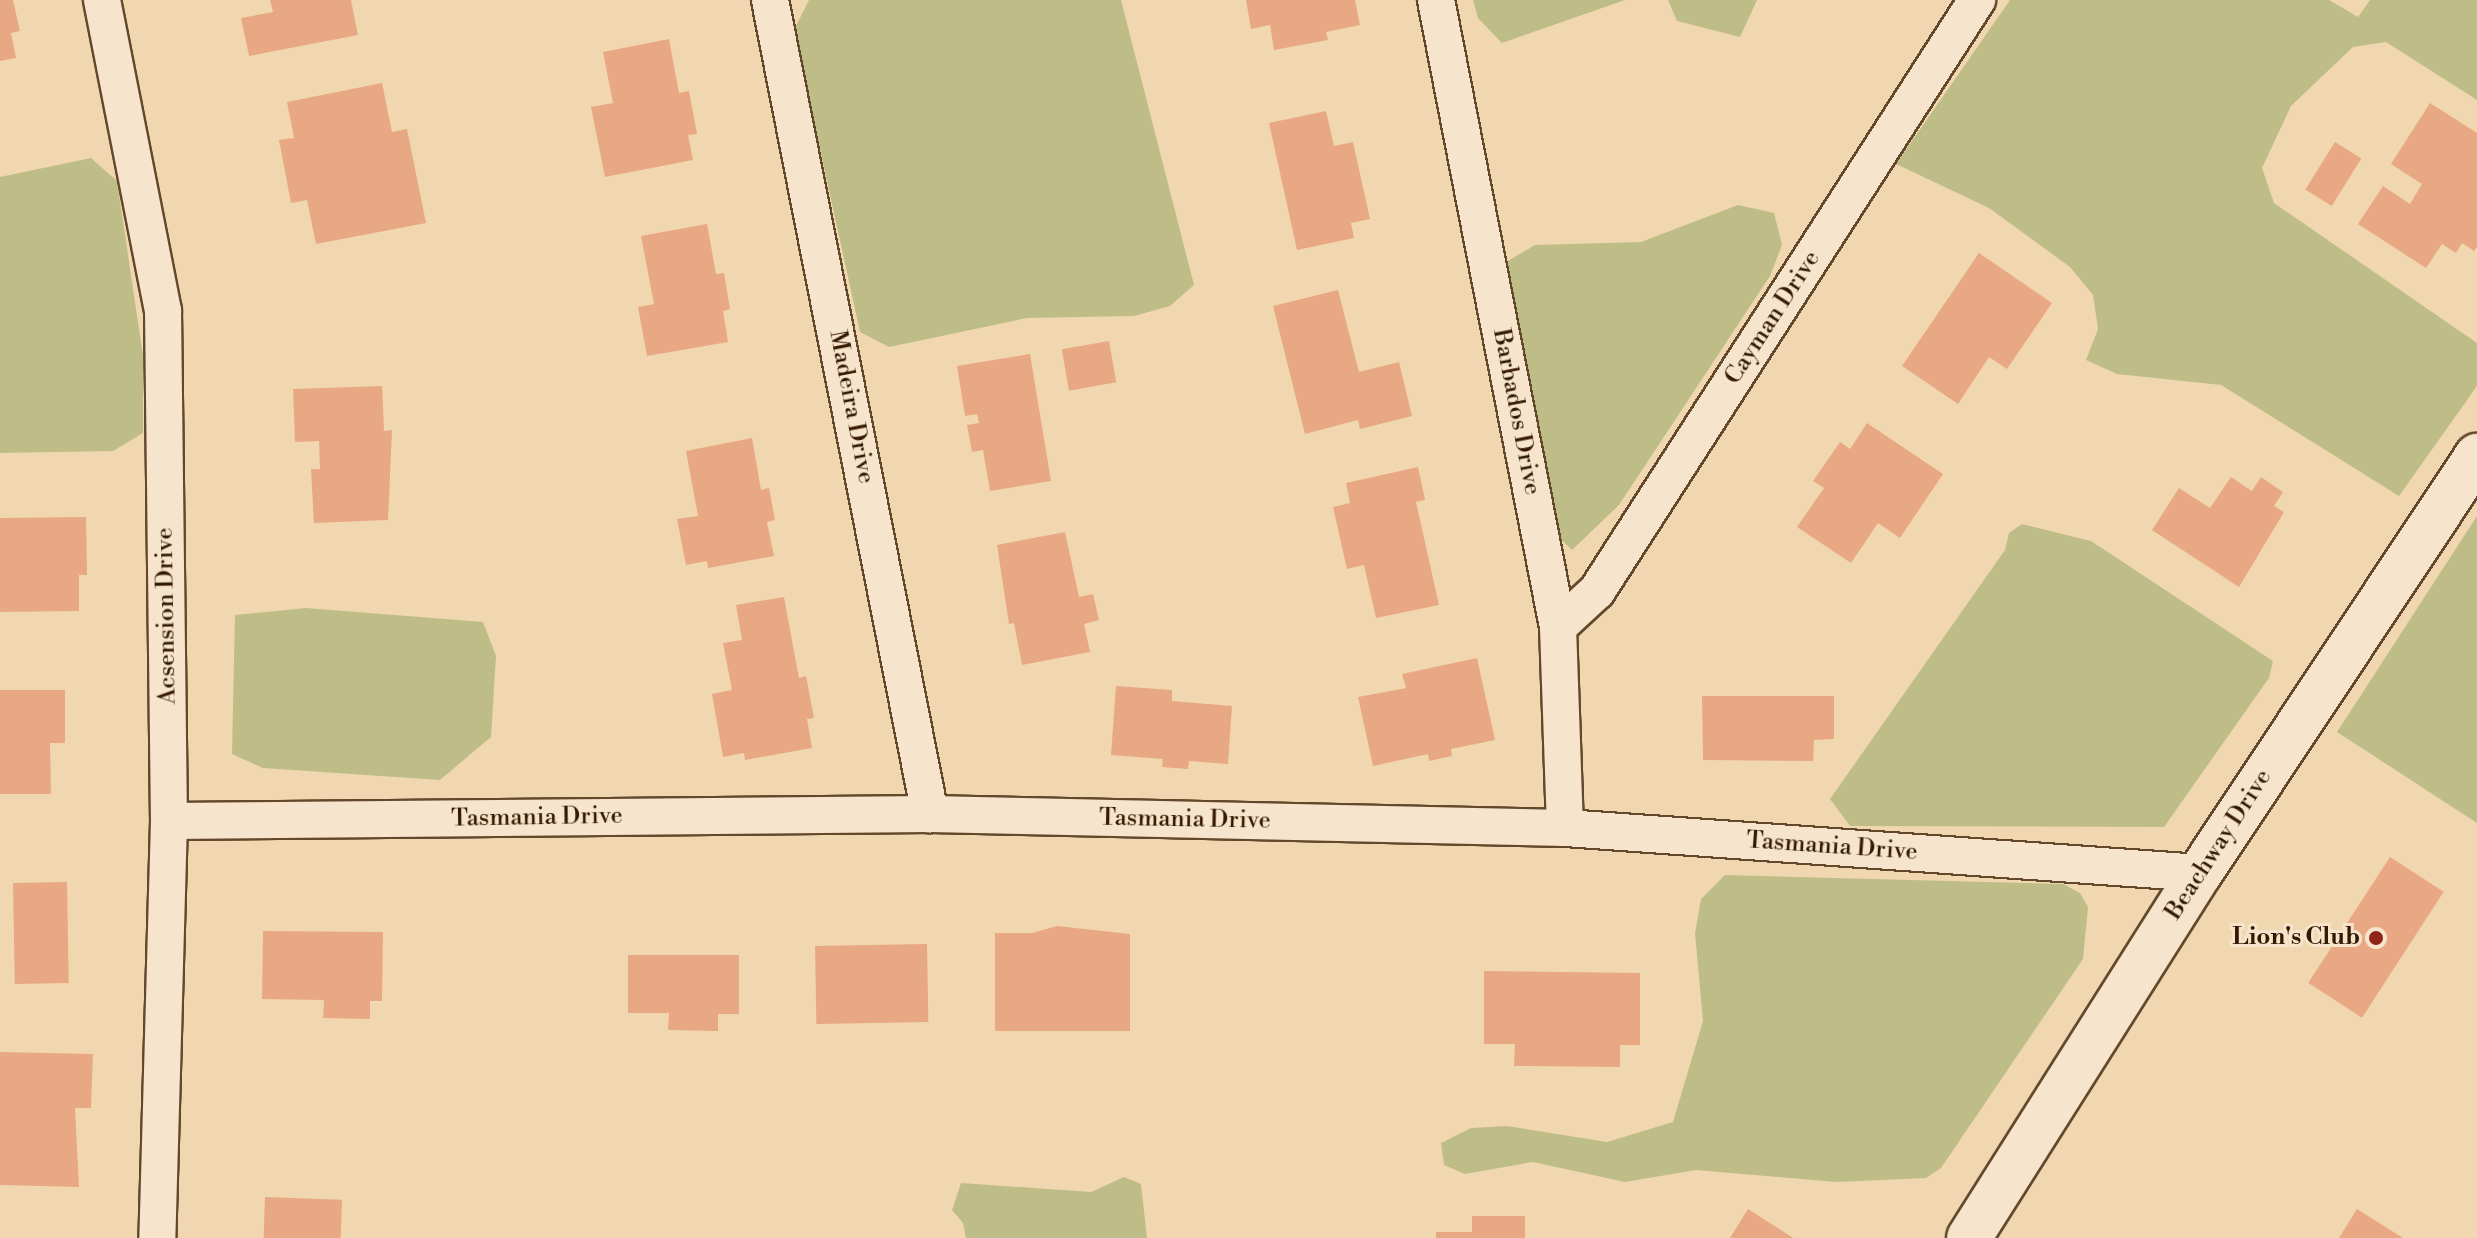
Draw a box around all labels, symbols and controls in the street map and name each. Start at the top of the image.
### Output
street label: Cayman Drive [1719,246,1827,390]
street label: Barbados Drive [1486,326,1546,498]
street label: Madeira Drive [822,328,880,486]
street label: Acsension Drive [151,527,183,705]
street label: Beachway Drive [2160,764,2278,926]
street label: Tasmania Drive [451,802,623,834]
street label: Tasmania Drive [1099,804,1271,836]
street label: Tasmania Drive [1745,827,1919,867]
place label: Lion's Club [2232,924,2360,952]
marker: Lion's Club [2367,929,2385,947]

